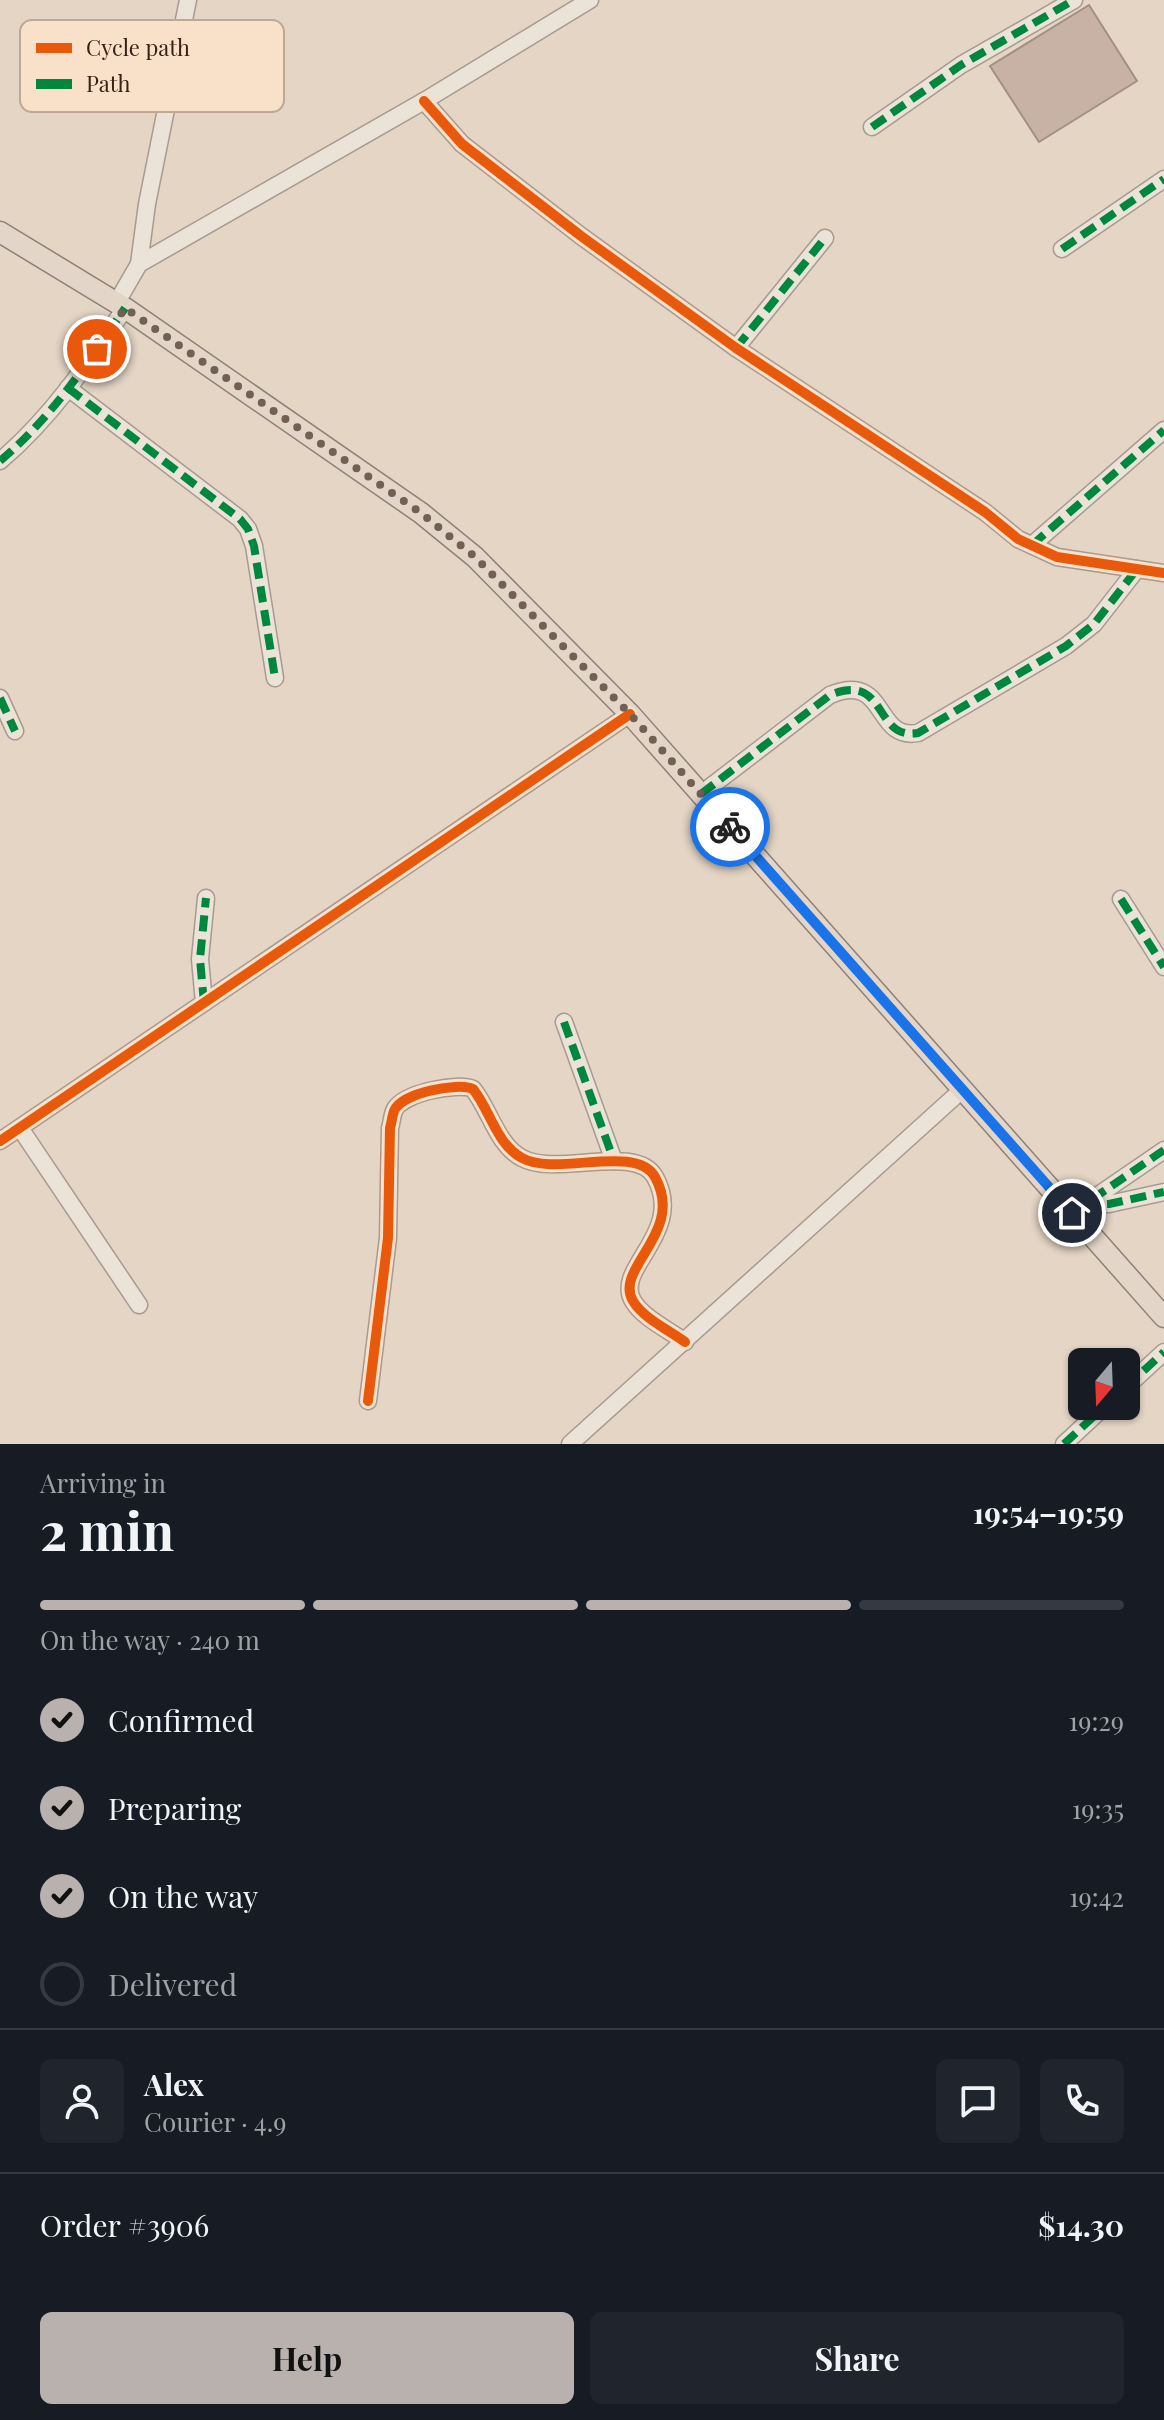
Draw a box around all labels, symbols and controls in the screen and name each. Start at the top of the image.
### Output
legend [20,20,284,112]
text: Cycle path [86,32,190,62]
text: Path [86,68,130,98]
pin [63,315,131,383]
icon: bag [75,327,119,371]
courier [690,787,770,867]
icon: bike [708,805,752,849]
pin [1038,1179,1106,1247]
icon: home [1050,1191,1094,1235]
north arrow [1068,1348,1140,1420]
map controls [1068,1348,1140,1420]
text: Arriving in [40,1465,166,1500]
text: 19:54–19:59 [973,1492,1124,1532]
text: 2 min [40,1495,174,1564]
text: On the way · 240 m [40,1622,260,1657]
icon: check [40,1698,84,1742]
text: Confirmed [108,1700,254,1740]
text: 19:29 [1069,1703,1124,1738]
icon: check [40,1786,84,1830]
text: Preparing [108,1788,241,1828]
text: 19:35 [1072,1791,1124,1826]
icon: check [40,1874,84,1918]
text: On the way [108,1876,258,1916]
text: 19:42 [1069,1879,1124,1914]
text: Delivered [108,1964,237,2004]
button: person [40,2059,124,2143]
button: chat [936,2059,1020,2143]
button: phone [1040,2059,1124,2143]
text: Alex [144,2064,204,2104]
text: Courier · 4.9 [144,2104,286,2139]
text: Order #3906 [40,2205,209,2245]
text: $14.30 [1038,2205,1124,2245]
button: Help [40,2312,574,2404]
button: Share [590,2312,1124,2404]

